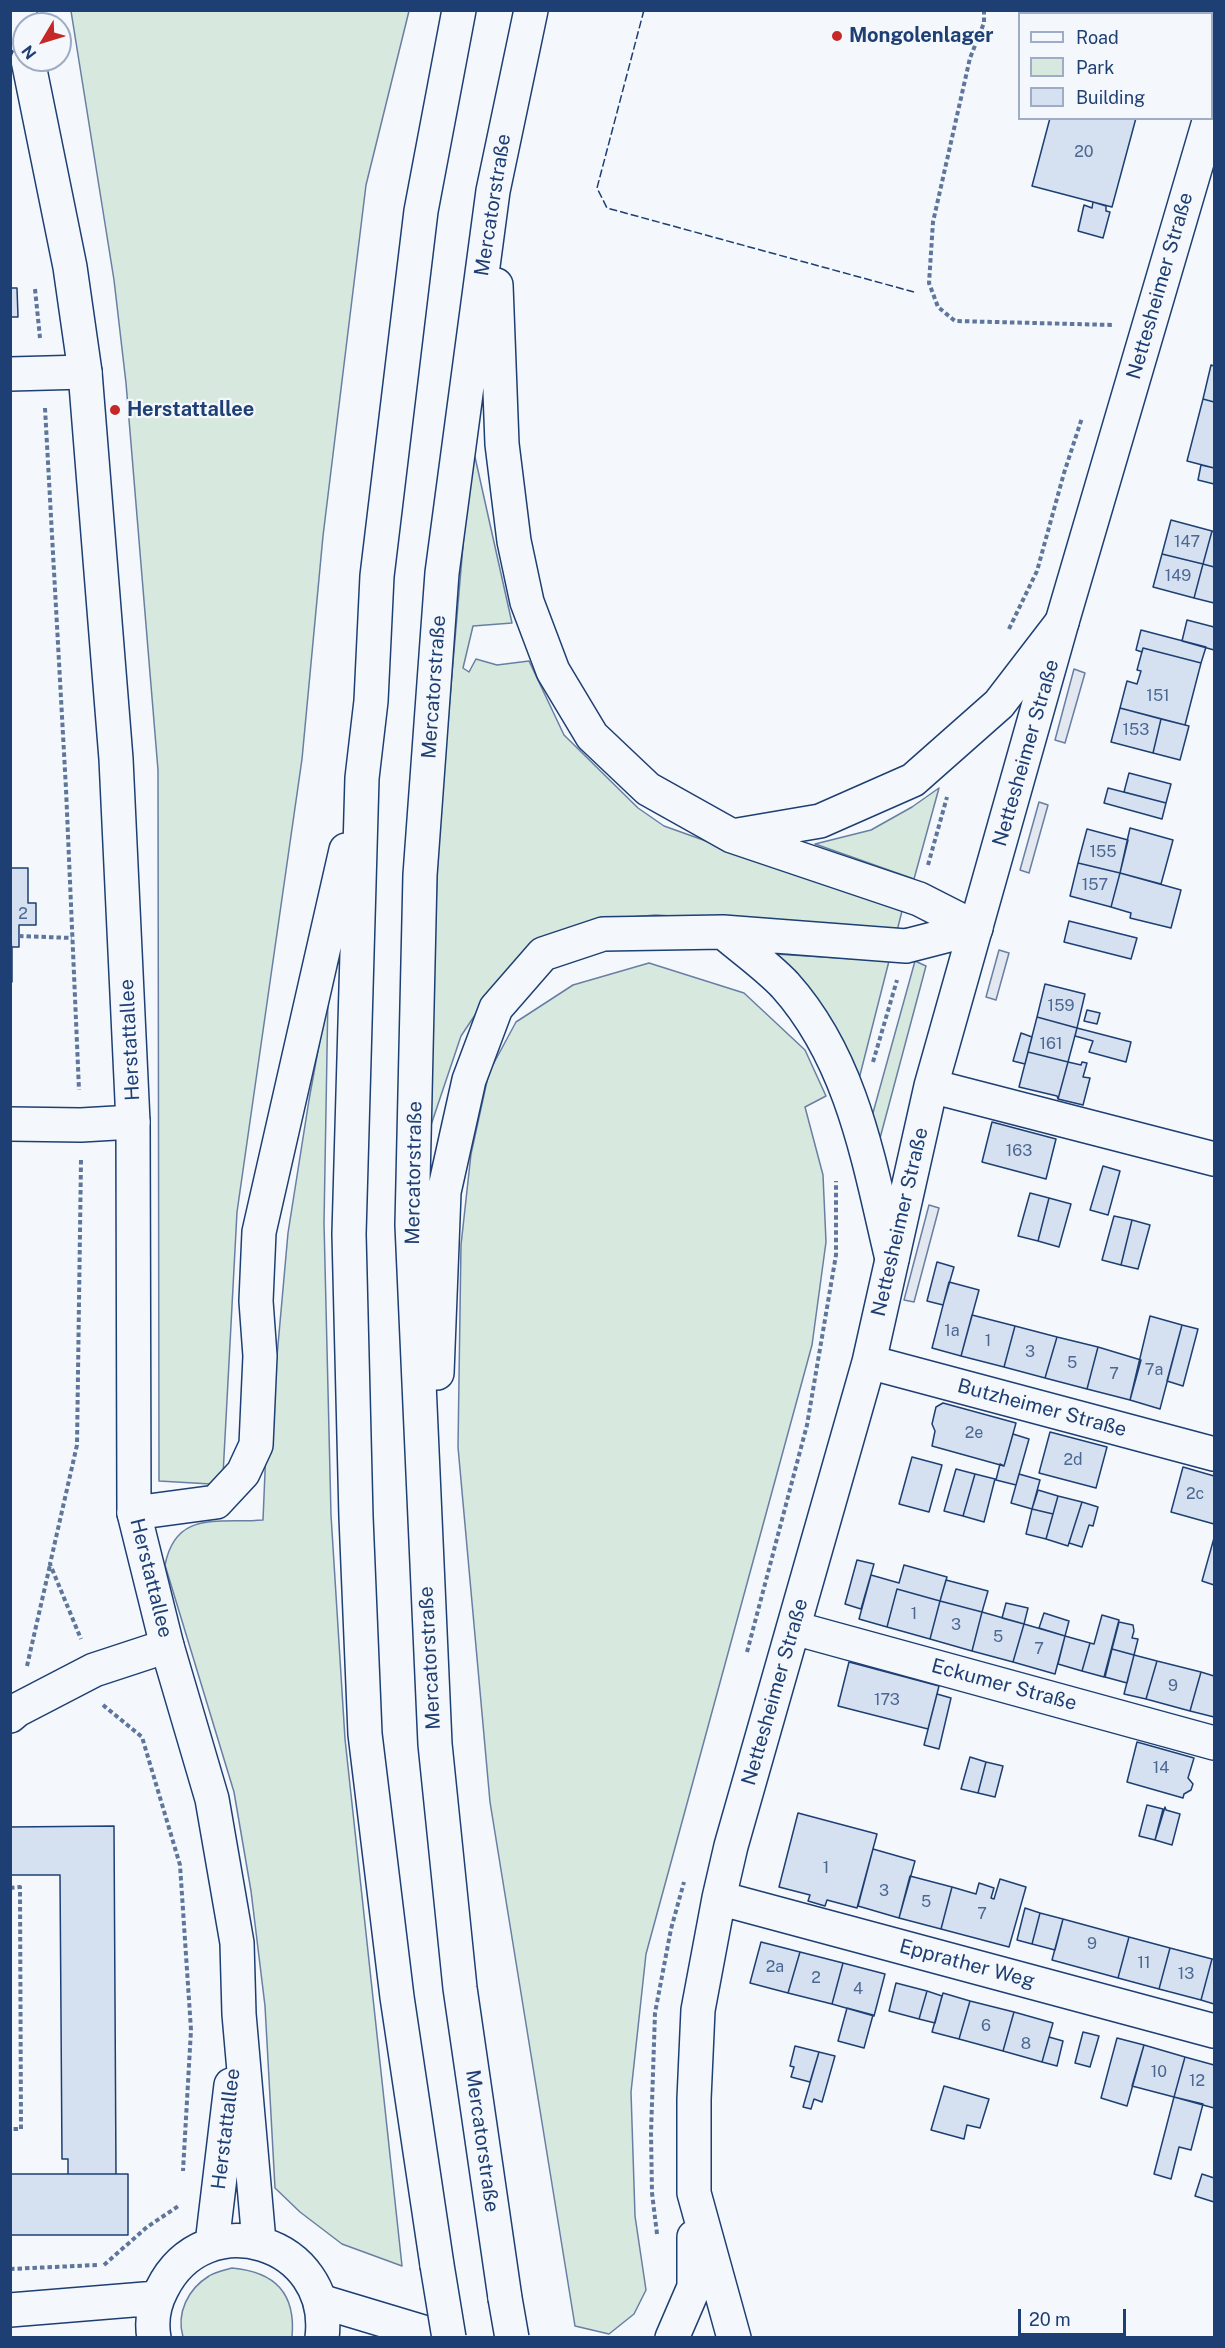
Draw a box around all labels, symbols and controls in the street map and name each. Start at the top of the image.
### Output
north arrow [12,12,72,72]
legend [1018,12,1213,120]
place label: Mongolenlager [849,24,994,48]
text: Road [1076,27,1119,48]
marker: Mongolenlager [830,29,844,43]
text: N [18,41,40,63]
text: Park [1076,57,1114,78]
text: Building [1076,87,1145,108]
street label: Mercatorstraße [470,132,516,278]
house number: 20 [1074,142,1094,162]
street label: Nettesheimer Straße [1122,190,1198,382]
place label: Herstattallee [127,398,254,422]
marker: Herstattallee [108,403,122,417]
house number: 147 [1174,532,1200,552]
house number: 149 [1165,566,1191,586]
street label: Mercatorstraße [417,614,451,760]
street label: Nettesheimer Straße [988,657,1064,849]
house number: 151 [1146,686,1170,706]
house number: 153 [1123,720,1149,740]
house number: 155 [1089,842,1117,862]
house number: 157 [1082,875,1108,895]
house number: 2 [18,904,28,924]
street label: Herstattallee [115,978,145,1102]
house number: 159 [1048,996,1074,1016]
house number: 161 [1040,1034,1062,1054]
street label: Mercatorstraße [401,1101,427,1245]
street label: Nettesheimer Straße [867,1125,933,1319]
house number: 163 [1006,1141,1032,1161]
house number: 1a [944,1321,960,1341]
house number: 1 [985,1331,991,1351]
house number: 3 [1025,1342,1035,1362]
house number: 5 [1067,1353,1077,1373]
house number: 7a [1145,1360,1163,1380]
house number: 7 [1109,1364,1119,1384]
street label: Butzheimer Straße [955,1374,1129,1442]
house number: 2e [965,1423,983,1443]
house number: 2d [1063,1450,1083,1470]
house number: 2c [1186,1484,1204,1504]
street label: Herstattallee [125,1516,177,1640]
street label: Mercatorstraße [414,1586,446,1730]
street label: Nettesheimer Straße [737,1596,813,1788]
house number: 1 [911,1604,917,1624]
house number: 3 [951,1615,961,1635]
house number: 5 [993,1627,1003,1647]
house number: 7 [1034,1639,1044,1659]
street label: Eckumer Straße [929,1654,1079,1716]
house number: 9 [1168,1676,1178,1696]
house number: 173 [874,1690,900,1710]
house number: 14 [1153,1758,1169,1778]
house number: 1 [823,1858,829,1878]
house number: 3 [879,1881,889,1901]
house number: 5 [921,1892,931,1912]
house number: 7 [977,1904,987,1924]
street label: Epprather Weg [897,1934,1037,1994]
house number: 9 [1087,1934,1097,1954]
house number: 11 [1137,1953,1151,1973]
house number: 2a [766,1957,784,1977]
house number: 13 [1178,1964,1194,1984]
house number: 2 [811,1968,821,1988]
house number: 4 [853,1979,863,1999]
house number: 6 [981,2016,991,2036]
house number: 8 [1021,2034,1031,2054]
house number: 10 [1151,2062,1167,2082]
street label: Herstattallee [207,2067,245,2191]
street label: Mercatorstraße [460,2068,504,2214]
house number: 12 [1189,2071,1205,2091]
scale bar [1021,2297,1129,2335]
text: 20 m [1029,2309,1071,2330]

